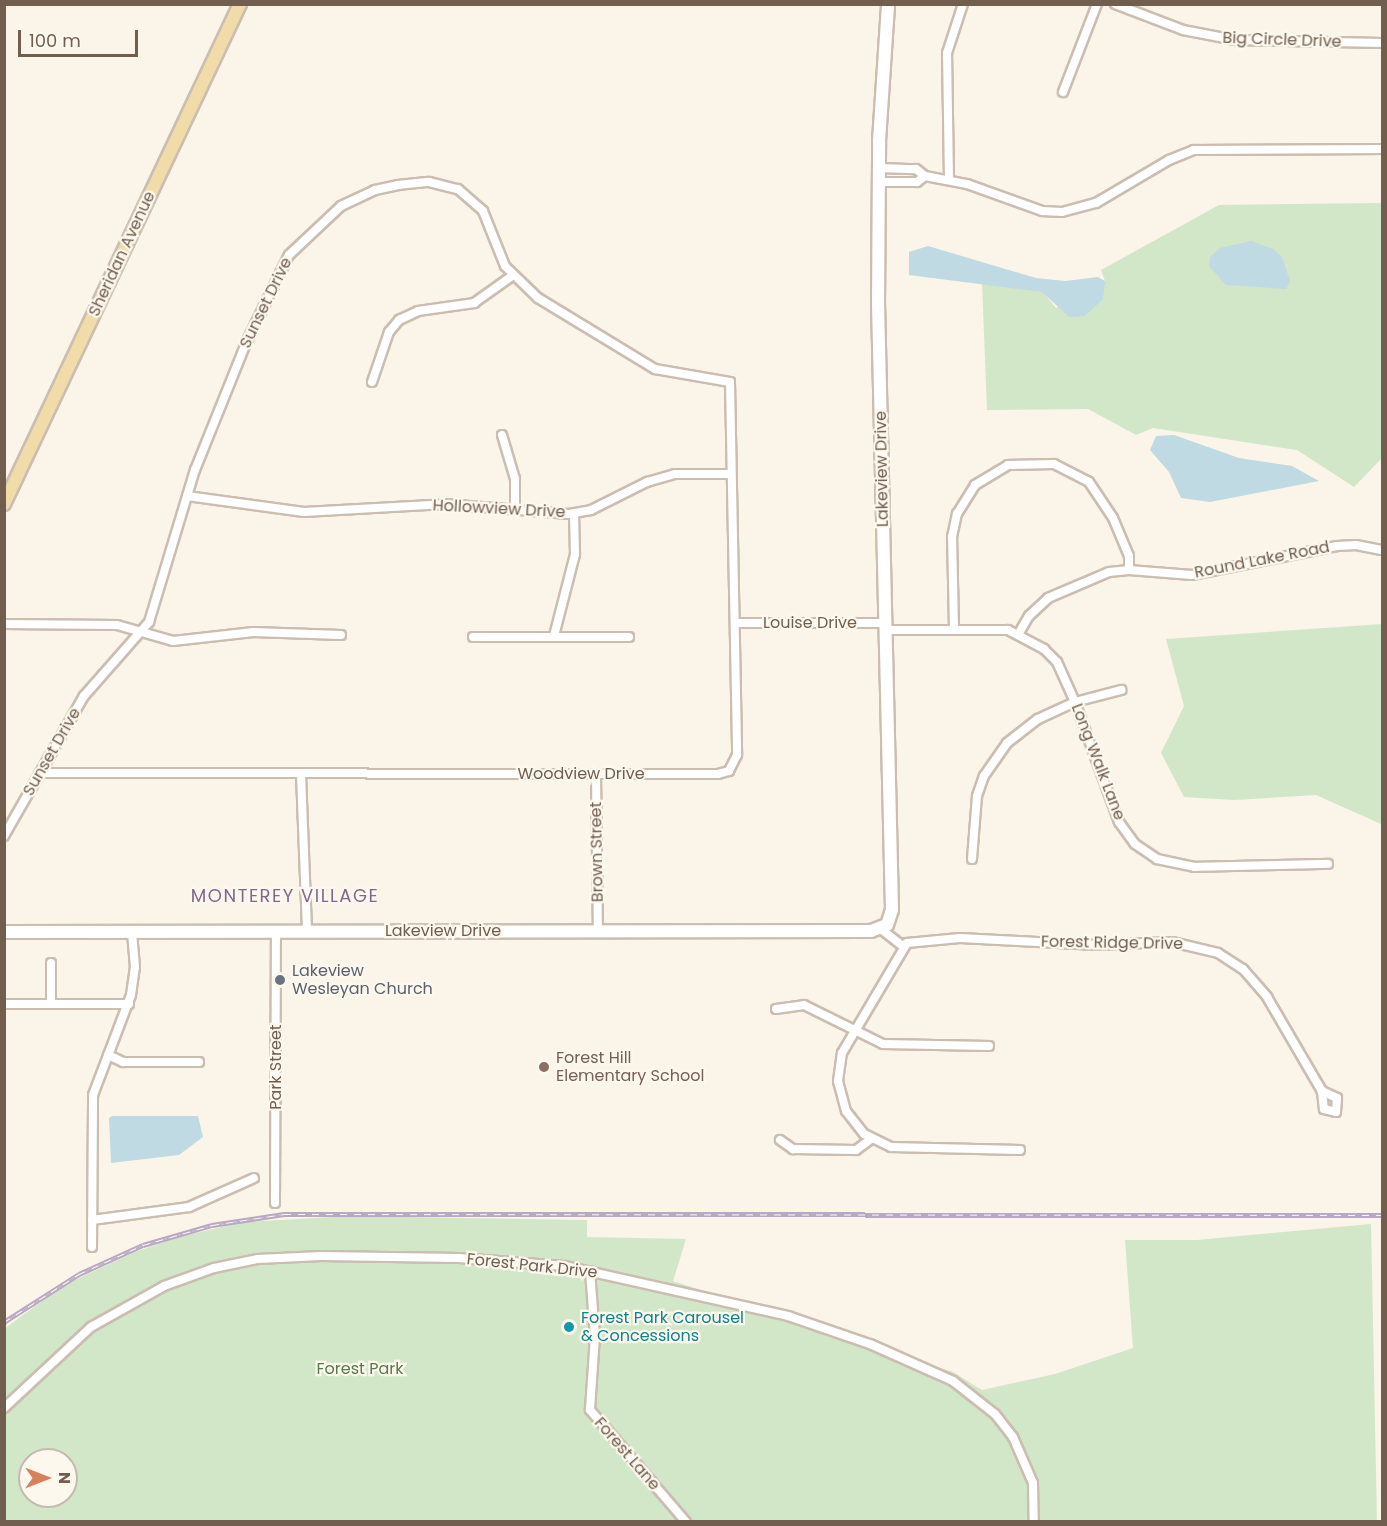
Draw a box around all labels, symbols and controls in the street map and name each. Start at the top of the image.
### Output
scale bar [21,18,141,56]
text: 100 m [29,28,81,53]
street label: Big Circle Drive [1222,28,1342,52]
street label: Sheridan Avenue [85,188,159,320]
street label: Sunset Drive [236,255,296,351]
street label: Lakeview Drive [871,411,893,527]
street label: Hollowview Drive [432,496,566,522]
street label: Round Lake Road [1193,537,1331,583]
street label: Louise Drive [763,613,857,633]
street label: Long Walk Lane [1067,701,1129,823]
street label: Sunset Drive [19,705,85,799]
street label: Woodview Drive [517,764,645,784]
street label: Brown Street [587,802,607,902]
district label: MONTEREY VILLAGE [191,885,379,907]
street label: Lakeview Drive [385,921,501,941]
street label: Forest Ridge Drive [1041,932,1183,954]
place label: Lakeview Wesleyan Church [292,961,433,999]
marker: Lakeview Wesleyan Church [273,973,287,987]
street label: Park Street [266,1024,286,1110]
place label: Forest Hill Elementary School [556,1048,704,1086]
marker: Forest Hill Elementary School [537,1060,551,1074]
street label: Forest Park Drive [466,1250,598,1282]
place label: Forest Park Carousel & Concessions [581,1308,744,1346]
marker: Forest Park Carousel & Concessions [562,1320,576,1334]
park label: Forest Park [317,1359,403,1379]
street label: Forest Lane [590,1414,664,1494]
north arrow [18,1448,78,1508]
text: N [53,1472,76,1484]

